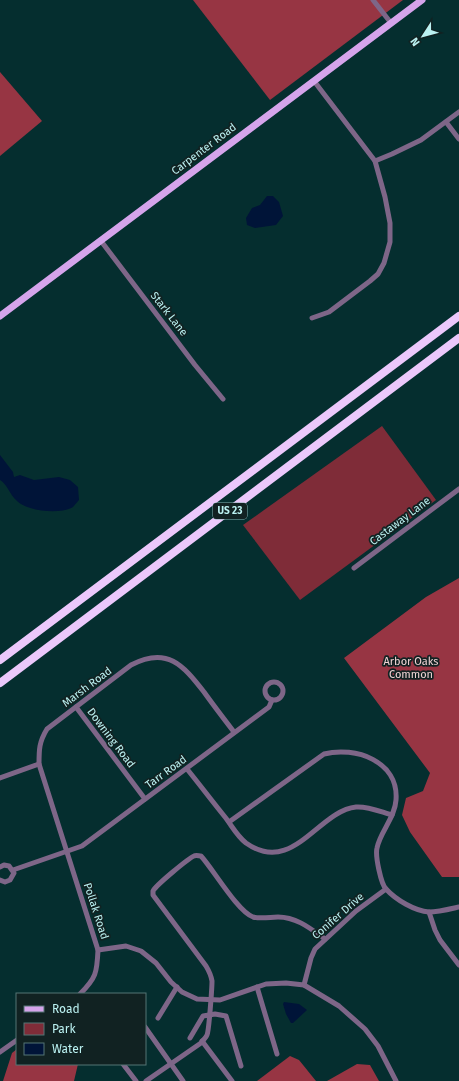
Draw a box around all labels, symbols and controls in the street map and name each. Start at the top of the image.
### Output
north arrow [403,16,443,56]
text: N [408,35,423,48]
street label: Carpenter Road [169,120,239,178]
street label: Stark Lane [148,289,190,339]
street label: Castaway Lane [367,494,433,548]
road number: US 23 [213,503,247,519]
park label: Arbor Oaks Common [384,655,438,681]
street label: Marsh Road [60,664,114,710]
street label: Downing Road [84,706,138,770]
street label: Tarr Road [143,753,189,791]
street label: Pollak Road [81,881,111,941]
street label: Conifer Drive [309,890,367,942]
legend [16,993,146,1065]
text: Road [52,1002,80,1016]
text: Park [52,1022,76,1036]
text: Water [52,1042,84,1056]

